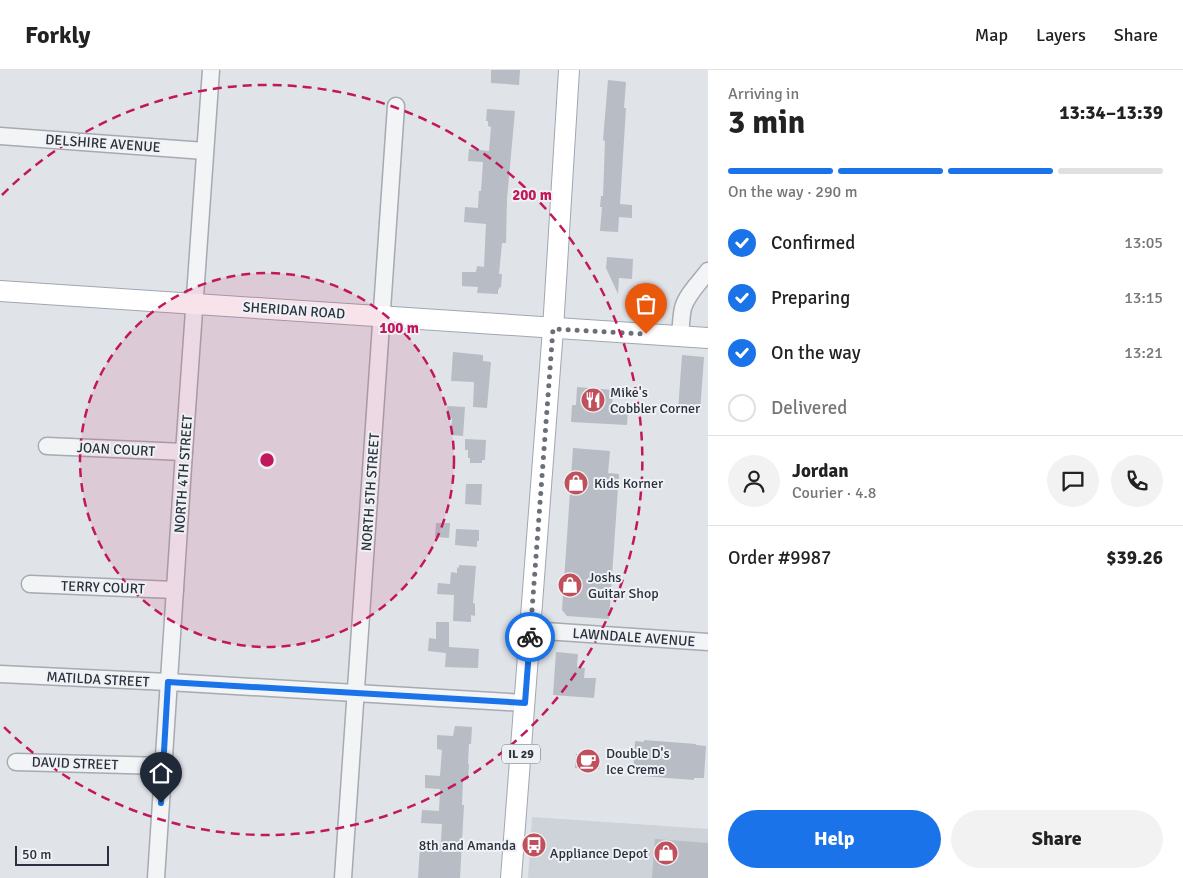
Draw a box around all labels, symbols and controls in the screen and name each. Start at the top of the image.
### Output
text: Forkly [25,20,91,50]
text: Map [975,24,1008,46]
text: Layers [1036,24,1086,46]
text: Share [1114,24,1158,46]
text: Arriving in [728,84,799,104]
text: 13:34–13:39 [1059,101,1163,125]
text: 3 min [728,103,805,142]
street label: DELSHIRE AVENUE [45,131,161,156]
text: On the way · 290 m [728,182,858,202]
text: 200 m [512,186,552,204]
icon: check [728,229,756,257]
text: Confirmed [771,231,855,255]
text: 13:05 [1124,233,1163,253]
pin [625,283,667,334]
icon: check [728,284,756,312]
text: Preparing [771,286,850,310]
text: 13:15 [1124,288,1163,308]
icon: bag [632,290,660,318]
street label: SHERIDAN ROAD [242,298,346,323]
text: 100 m [379,319,419,337]
icon: check [728,339,756,367]
text: On the way [771,341,861,365]
text: 13:21 [1124,343,1163,363]
place label: Mike's Cobbler Corner [610,384,701,417]
restaurant icon: Mike's Cobbler Corner [580,387,606,413]
text: Delivered [771,396,847,420]
street label: NORTH 4TH STREET [171,414,196,534]
street label: NORTH 5TH STREET [358,432,383,552]
street label: JOAN COURT [76,439,156,460]
centre of rings [258,451,276,469]
button: person [728,455,780,507]
button: chat [1047,455,1099,507]
button: phone [1111,455,1163,507]
text: Jordan [792,459,849,483]
shop icon: Kids Korner [563,470,589,496]
place label: Kids Korner [594,475,664,492]
text: Courier · 4.8 [792,483,876,503]
text: Order #9987 [728,546,831,570]
text: $39.26 [1106,546,1163,570]
place label: Joshs Guitar Shop [588,569,659,602]
shop icon: Joshs Guitar Shop [557,572,583,598]
street label: TERRY COURT [61,578,145,597]
courier [505,612,555,662]
icon: bike [516,623,544,651]
street label: LAWNDALE AVENUE [572,625,696,650]
street label: MATILDA STREET [46,668,150,691]
road number: IL 29 [502,744,540,764]
place label: Double D's Ice Creme [606,745,670,778]
cafe icon: Double D's Ice Creme [575,748,601,774]
pin [140,752,182,803]
street label: DAVID STREET [31,753,119,774]
icon: home [147,759,175,787]
button: Help [728,810,941,868]
button: Share [951,810,1163,868]
bus stop icon: 8th and Amanda [521,832,547,858]
place label: 8th and Amanda [419,837,516,854]
shop icon: Appliance Depot [653,840,679,866]
scale bar [15,843,109,866]
place label: Appliance Depot [550,845,648,862]
text: 50 m [22,846,51,863]

